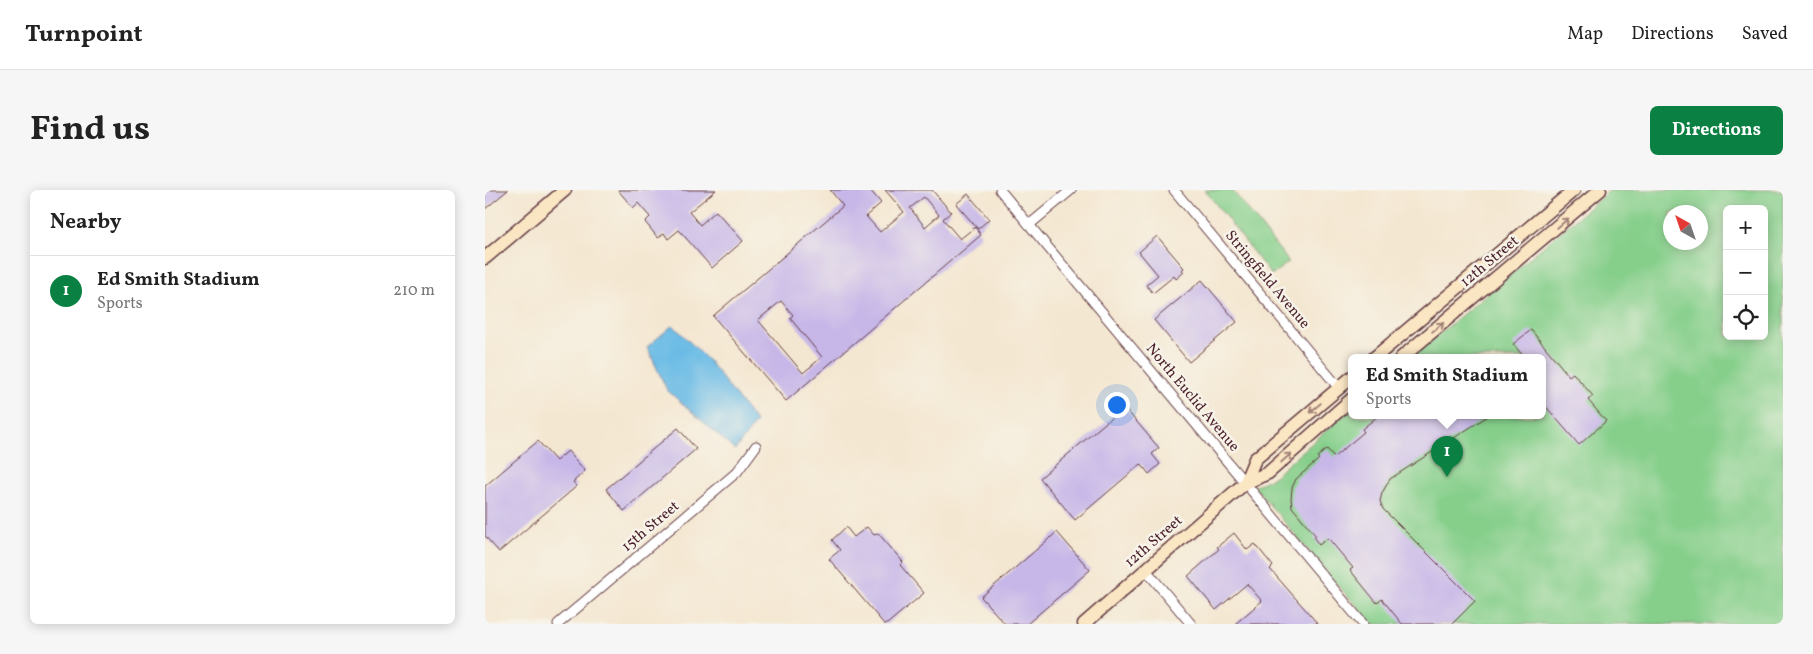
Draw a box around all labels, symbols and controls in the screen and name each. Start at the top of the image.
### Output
text: Turnpoint [25,18,143,52]
text: Map [1567,22,1603,47]
text: Directions [1631,22,1714,47]
text: Saved [1742,22,1788,47]
text: Find us [30,106,150,154]
button: Directions [1650,106,1783,155]
north arrow [1663,205,1708,250]
map controls [1723,205,1768,340]
button: + [1723,205,1768,250]
text: Nearby [50,208,121,237]
one-way arrow [1556,217,1569,228]
street label: Stringfield Avenue [1220,226,1314,334]
street label: 12th Street [1456,231,1524,293]
button: − [1723,250,1768,295]
text: Ed Smith Stadium [97,267,260,293]
text: 1 [63,280,69,302]
text: 210 m [393,280,435,302]
text: Sports [97,293,143,315]
button: locate [1723,295,1768,340]
one-way arrow [1431,322,1444,333]
street label: North Euclid Avenue [1140,339,1244,457]
popup [1348,354,1546,419]
text: Ed Smith Stadium [1366,363,1528,389]
text: Sports [1366,389,1411,411]
your location [1104,392,1130,418]
one-way arrow [1308,403,1321,414]
pin: 1 [1431,436,1463,477]
one-way arrow [1279,452,1292,463]
street label: 15th Street [618,497,684,557]
street label: 12th Street [1121,511,1187,573]

